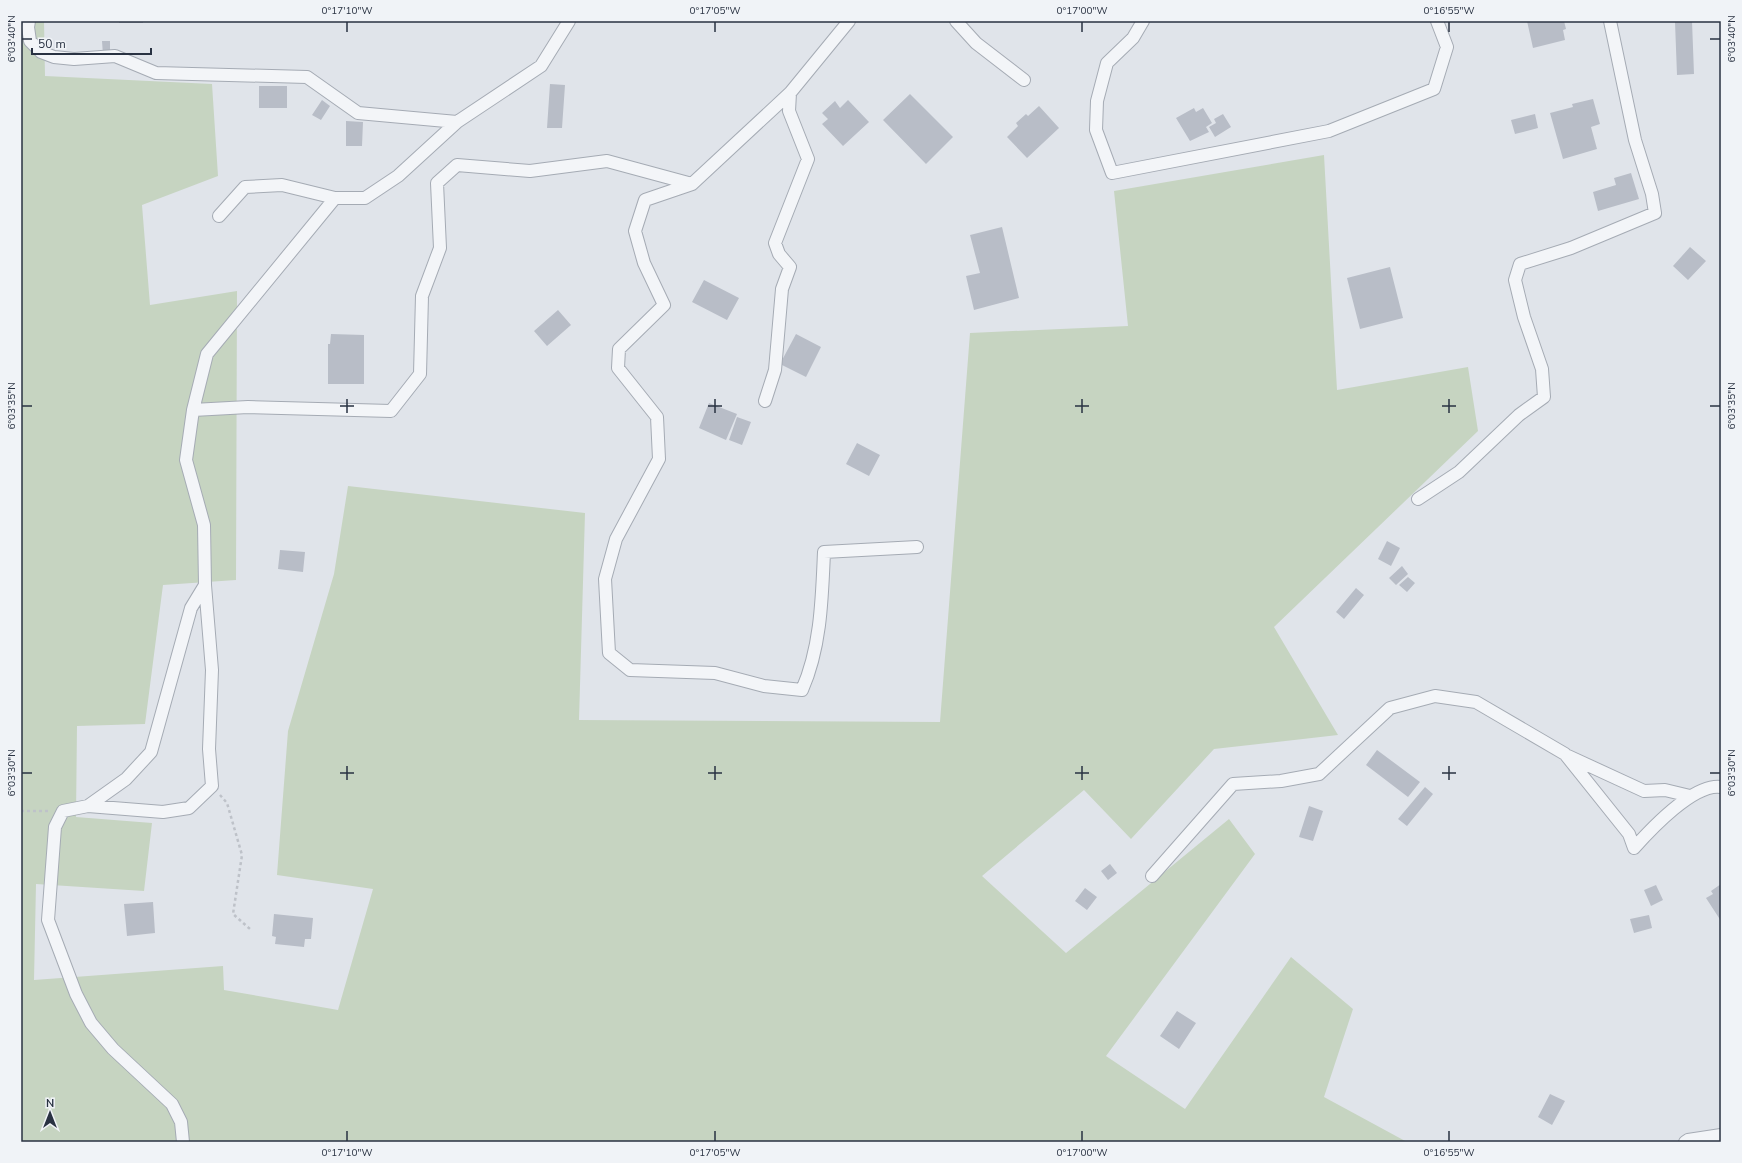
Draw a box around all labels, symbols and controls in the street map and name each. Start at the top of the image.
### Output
text: 0°17'10"W [322,4,372,18]
text: 0°17'05"W [690,4,740,18]
text: 0°17'00"W [1057,4,1107,18]
text: 0°16'55"W [1424,4,1474,18]
text: 6°03'40"N [5,15,19,63]
text: 6°03'40"N [1725,15,1739,63]
scale bar [32,30,151,56]
text: 50 m [38,36,66,52]
text: 6°03'35"N [5,382,19,430]
text: 6°03'35"N [1725,382,1739,430]
text: 6°03'30"N [5,749,19,797]
text: 6°03'30"N [1725,749,1739,797]
north arrow [30,1093,70,1133]
text: N [46,1096,54,1111]
text: 0°17'10"W [322,1146,372,1160]
text: 0°17'05"W [690,1146,740,1160]
text: 0°17'00"W [1057,1146,1107,1160]
text: 0°16'55"W [1424,1146,1474,1160]

